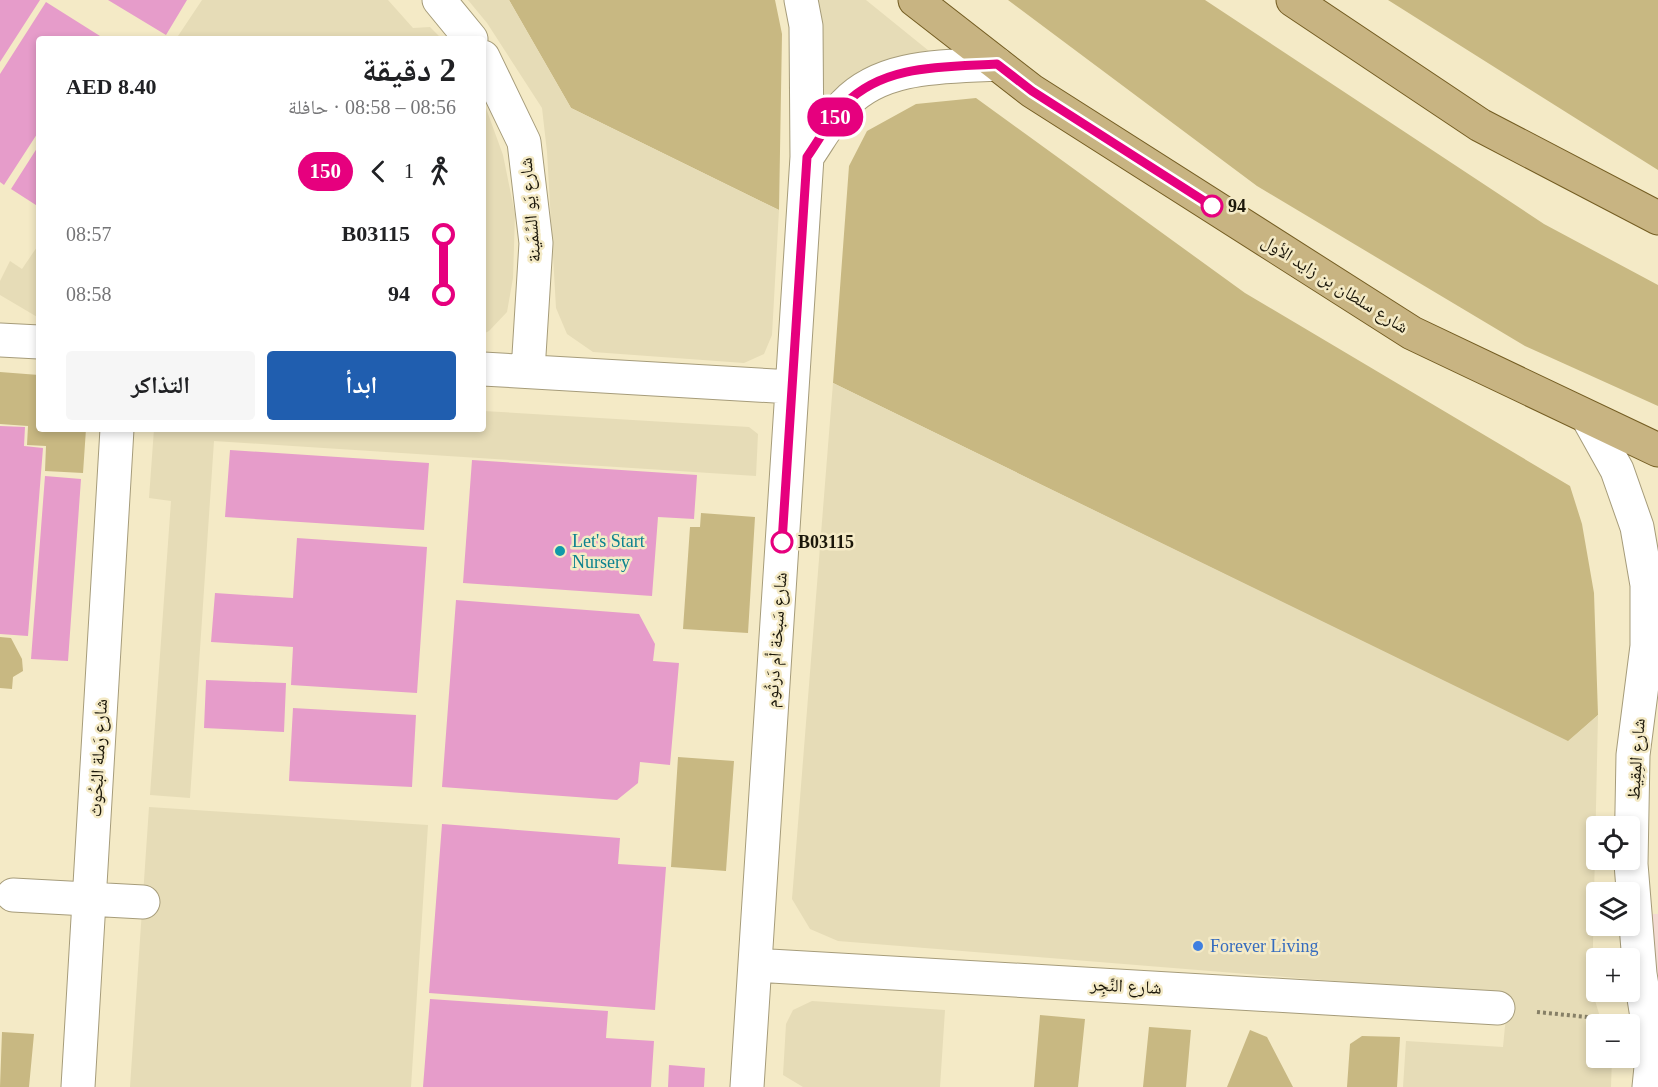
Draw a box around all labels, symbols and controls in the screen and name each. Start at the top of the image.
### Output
text: 2 دقيقة [362,52,456,88]
text: AED 8.40 [66,74,156,99]
text: 08:56 – 08:58 · حافلة [288,96,456,118]
line badge: 150 [800,98,870,136]
text: 150 [819,105,851,129]
icon: back [362,155,395,188]
icon: walk [423,155,456,188]
street label: شارع يَو السِّمَينة [515,157,546,263]
text: 150 [310,159,341,183]
text: 1 [404,160,414,182]
marker: 94 [1201,195,1223,217]
place label: 94 [1228,196,1246,216]
text: B03115 [342,221,410,246]
text: 08:57 [66,223,112,245]
street label: شارع سلطان بن زايد الأول [1257,231,1412,338]
text: 94 [388,281,410,306]
text: 08:58 [66,283,112,305]
button: التذاكر [66,351,255,420]
button: ابدأ [267,351,456,420]
place label: Let's Start Nursery [572,531,645,572]
marker: B03115 [771,531,793,553]
place label: B03115 [798,532,854,552]
marker: Let's Start Nursery [553,544,567,558]
street label: شارع سَبخة أم دَرثُوم [761,572,793,709]
street label: شارع رَملة البُحُوث [85,698,112,818]
street label: شارع المِقِيظ [1623,718,1650,800]
map controls [1586,816,1640,1068]
button: locate [1586,816,1640,870]
button: layers [1586,882,1640,936]
place label: Forever Living [1210,936,1318,956]
marker: Forever Living [1191,939,1205,953]
button: + [1586,948,1640,1002]
street label: شارع النِّجِر [1089,974,1162,1000]
button: − [1586,1014,1640,1068]

